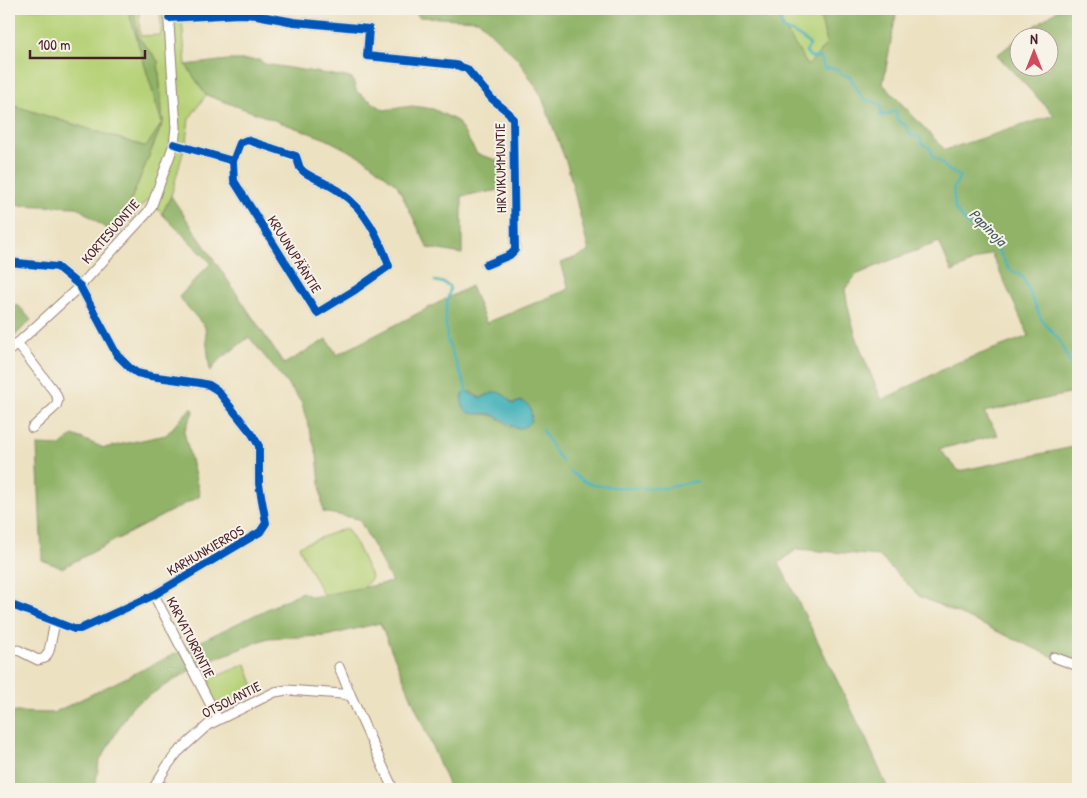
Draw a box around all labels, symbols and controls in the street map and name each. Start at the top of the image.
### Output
scale bar [30,28,145,60]
north arrow [1010,28,1060,78]
text: N [1030,29,1038,48]
text: 100 m [38,34,71,55]
street label: HIRVIKUMMUNTIE [490,123,510,213]
street label: KORTESUONTIE [77,195,143,267]
water label: Papinoja [965,204,1013,252]
street label: KRUUNUPÄÄNTIE [264,212,326,296]
street label: KARHUNKIERROS [163,520,247,580]
street label: KARVATURRINTIE [162,593,220,681]
street label: OTSOLANTIE [198,676,264,722]

